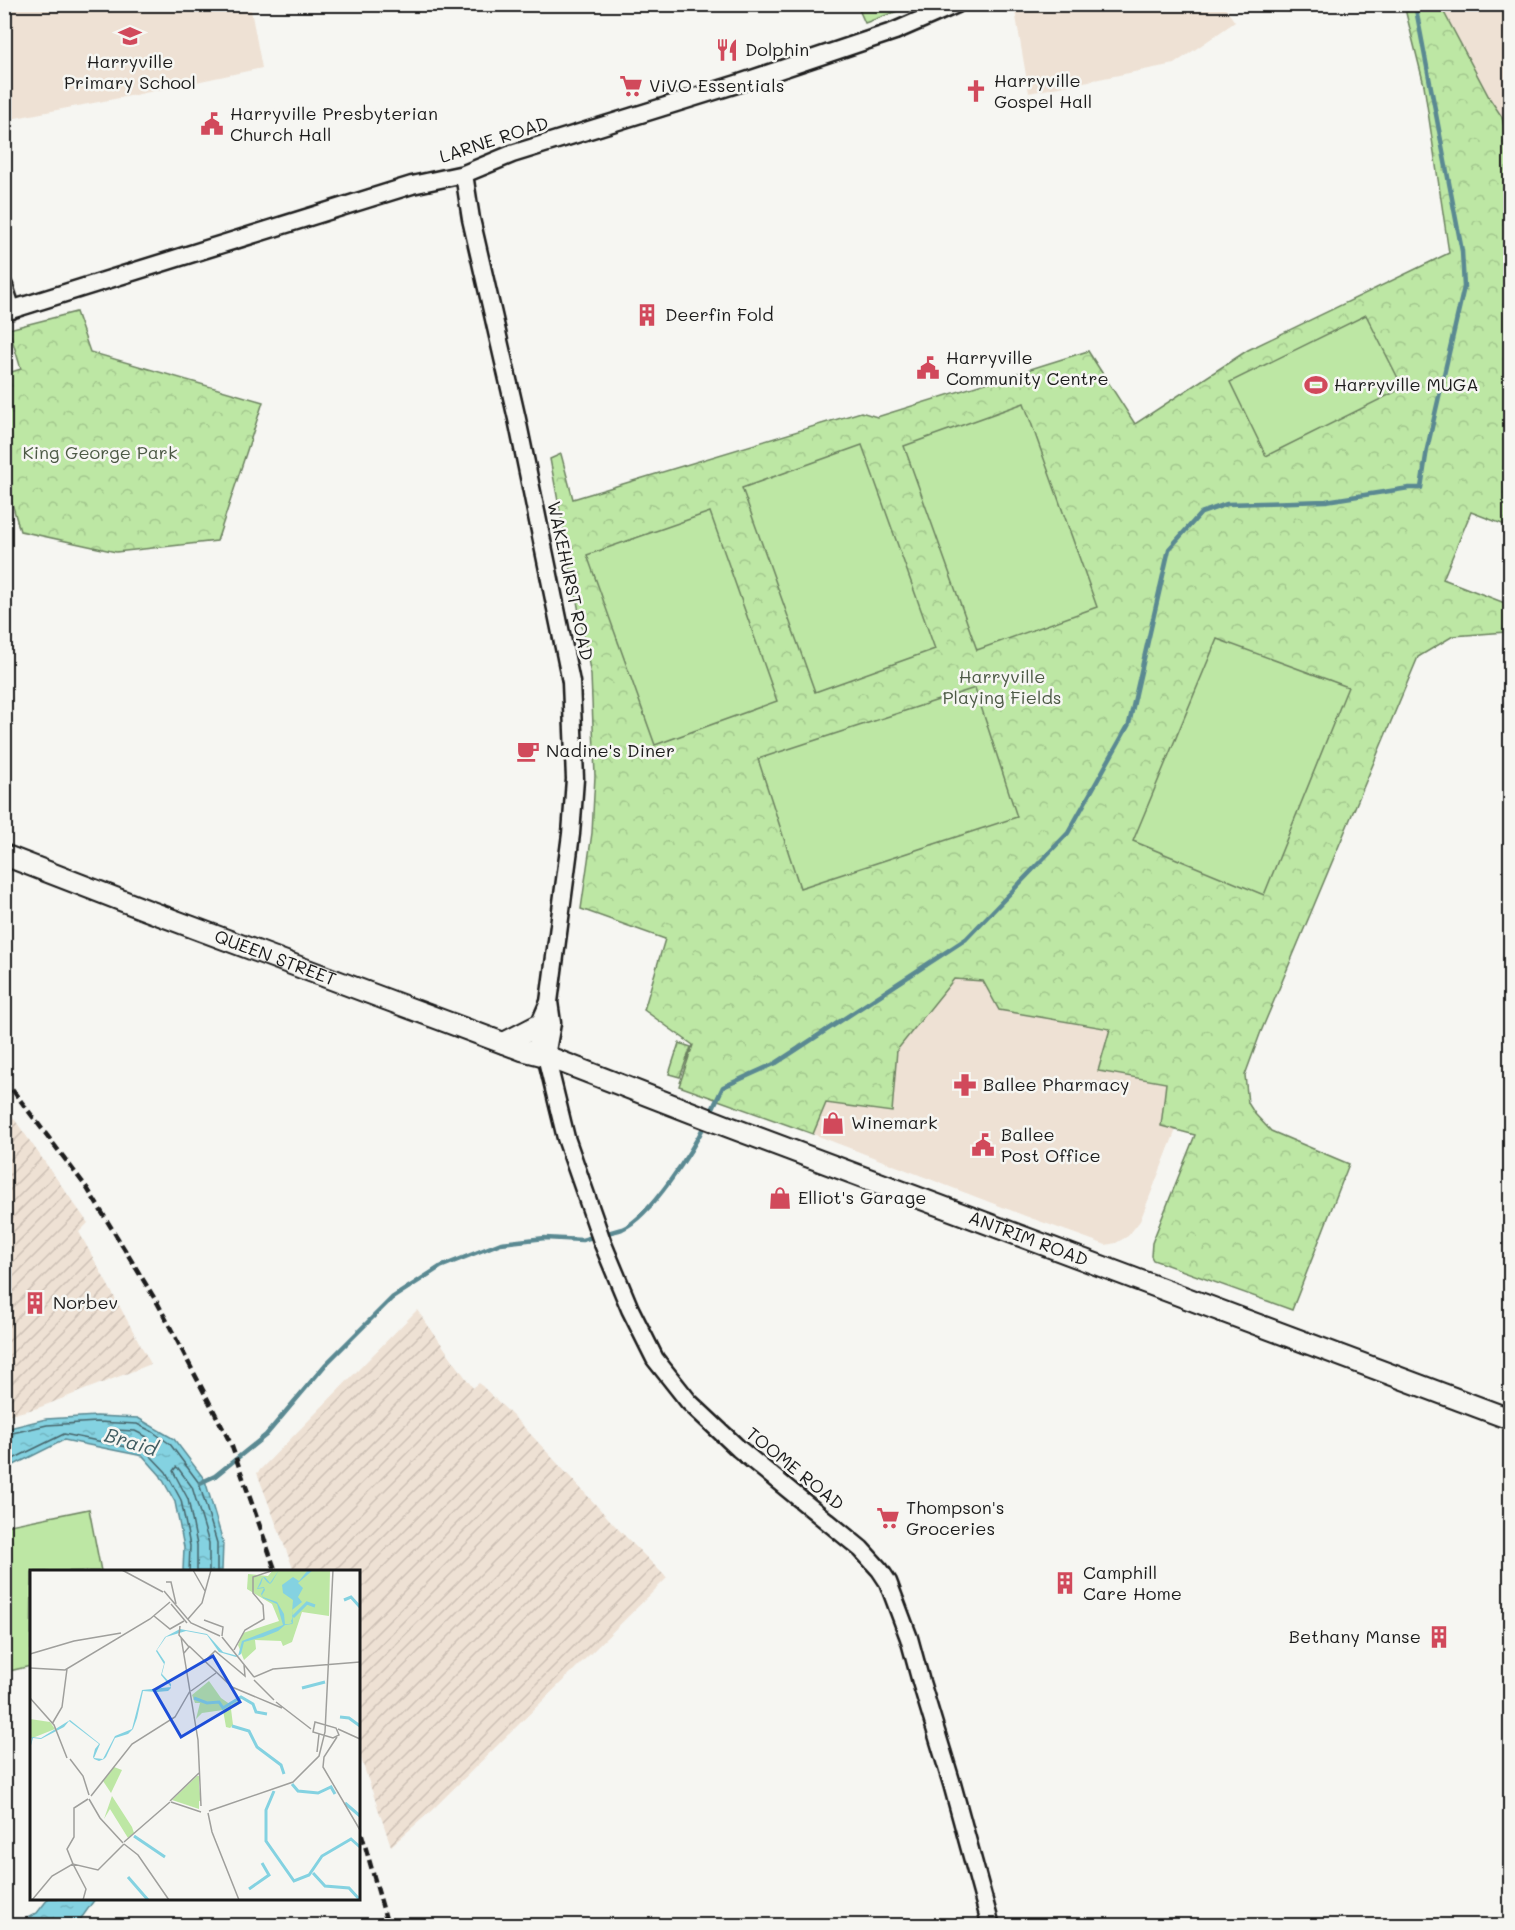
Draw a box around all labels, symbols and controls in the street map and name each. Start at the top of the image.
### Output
school or university icon: Harryville Primary School [117,23,143,49]
restaurant icon: Dolphin [714,37,740,63]
place label: Dolphin [745,37,809,61]
place label: Harryville Primary School [64,49,196,94]
place label: Harryville Gospel Hall [994,68,1092,113]
supermarket icon: ViVO Essentials [618,73,644,99]
place label: ViVO Essentials [649,73,785,97]
church icon: Harryville Gospel Hall [963,78,989,104]
place label: Harryville Presbyterian Church Hall [230,101,438,146]
street label: LARNE ROAD [436,110,551,168]
public building icon: Harryville Presbyterian Church Hall [199,111,225,137]
building icon: Deerfin Fold [634,302,660,328]
place label: Deerfin Fold [665,302,774,326]
place label: Harryville Community Centre [946,345,1109,390]
public building icon: Harryville Community Centre [915,355,941,381]
sports icon: Harryville MUGA [1303,372,1329,398]
place label: Harryville MUGA [1334,372,1479,396]
park label: King George Park [23,440,177,464]
street label: WAKEHURST ROAD [542,499,600,663]
park label: Harryville Playing Fields [942,664,1062,709]
cafe icon: Nadine's Diner [515,738,541,764]
place label: Nadine's Diner [546,738,675,762]
street label: QUEEN STREET [211,923,340,991]
pharmacy icon: Ballee Pharmacy [952,1072,978,1098]
place label: Ballee Pharmacy [983,1072,1129,1096]
shop icon: Winemark [820,1110,846,1136]
place label: Winemark [851,1110,938,1134]
place label: Ballee Post Office [1001,1122,1101,1167]
public building icon: Ballee Post Office [970,1132,996,1158]
shop icon: Elliot's Garage [767,1185,793,1211]
place label: Elliot's Garage [798,1185,926,1209]
street label: ANTRIM ROAD [965,1205,1092,1271]
building icon: Norbev [22,1290,48,1316]
place label: Norbev [53,1290,118,1314]
water label: Braid [102,1421,162,1462]
street label: TOOME ROAD [742,1421,850,1515]
place label: Thompson's Groceries [906,1495,1004,1540]
supermarket icon: Thompson's Groceries [875,1505,901,1531]
place label: Camphill Care Home [1083,1560,1182,1605]
inset map [30,1570,360,1900]
building icon: Camphill Care Home [1052,1570,1078,1596]
place label: Bethany Manse [1289,1624,1421,1648]
building icon: Bethany Manse [1426,1624,1452,1650]

